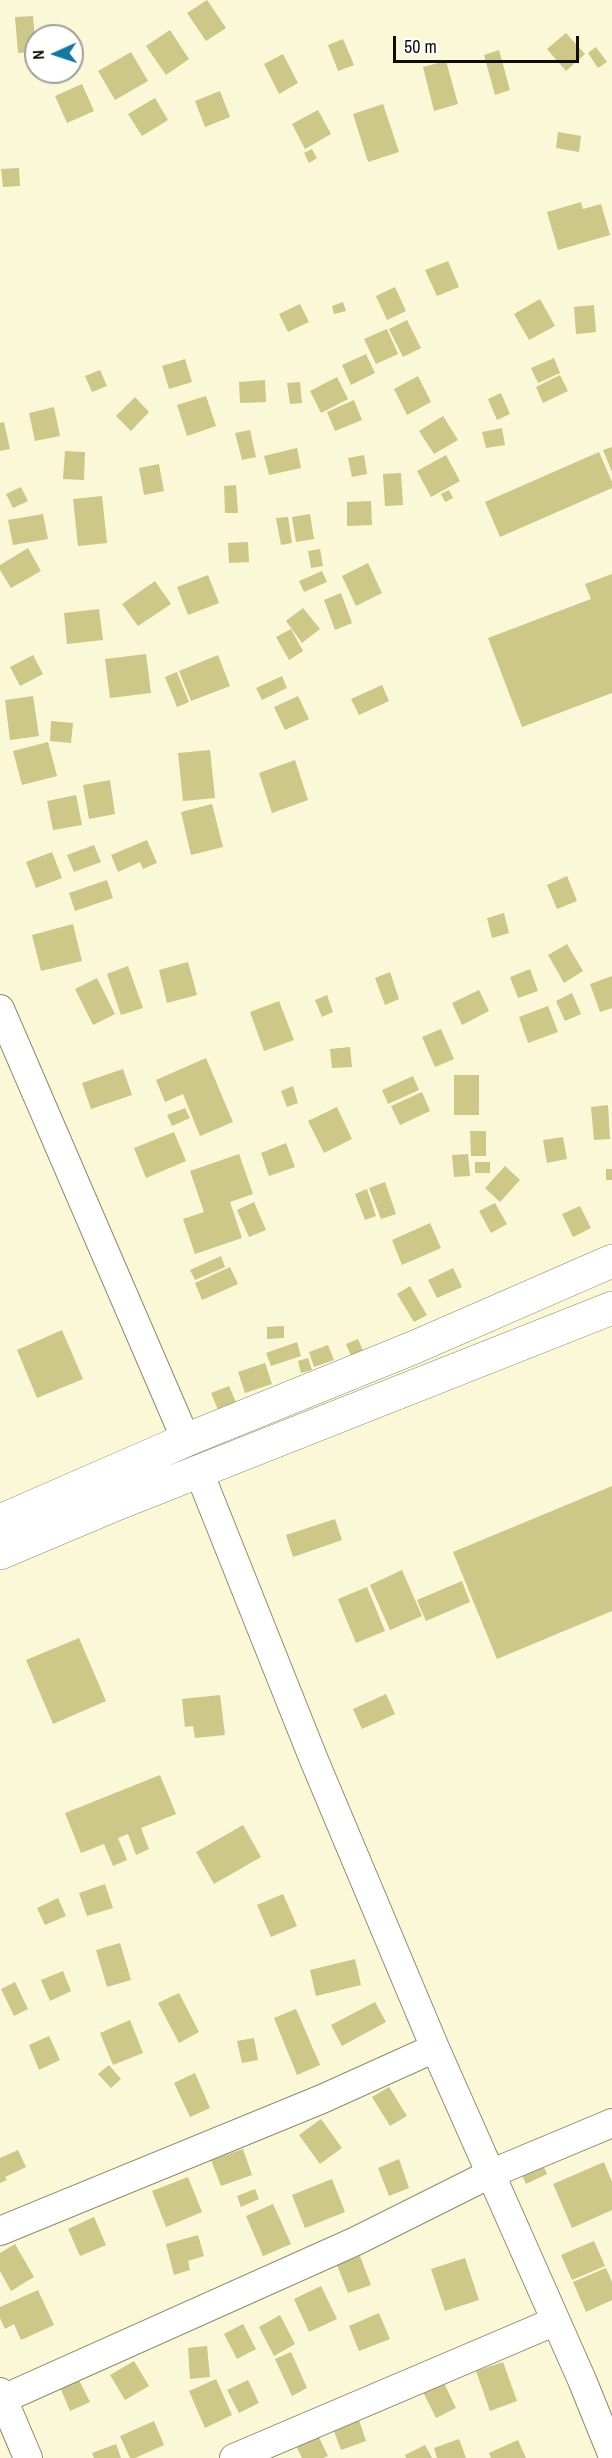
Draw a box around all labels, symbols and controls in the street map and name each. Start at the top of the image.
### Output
north arrow [24,24,84,84]
scale bar [396,24,582,62]
text: 50 m [404,34,437,59]
text: N [27,50,49,60]

